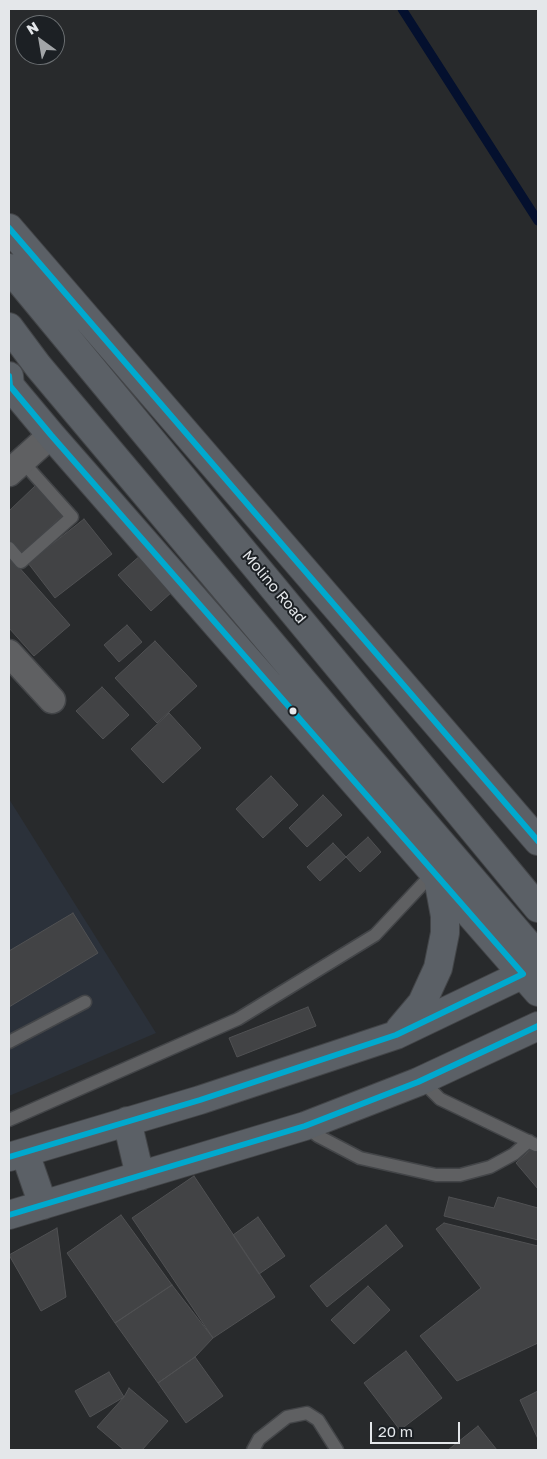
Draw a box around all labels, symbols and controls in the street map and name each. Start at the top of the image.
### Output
north arrow [15,15,65,65]
text: N [23,18,41,38]
street label: Molino Road [238,547,310,627]
unlabelled marker [288,706,298,716]
scale bar [372,1412,462,1444]
text: 20 m [378,1422,413,1440]

